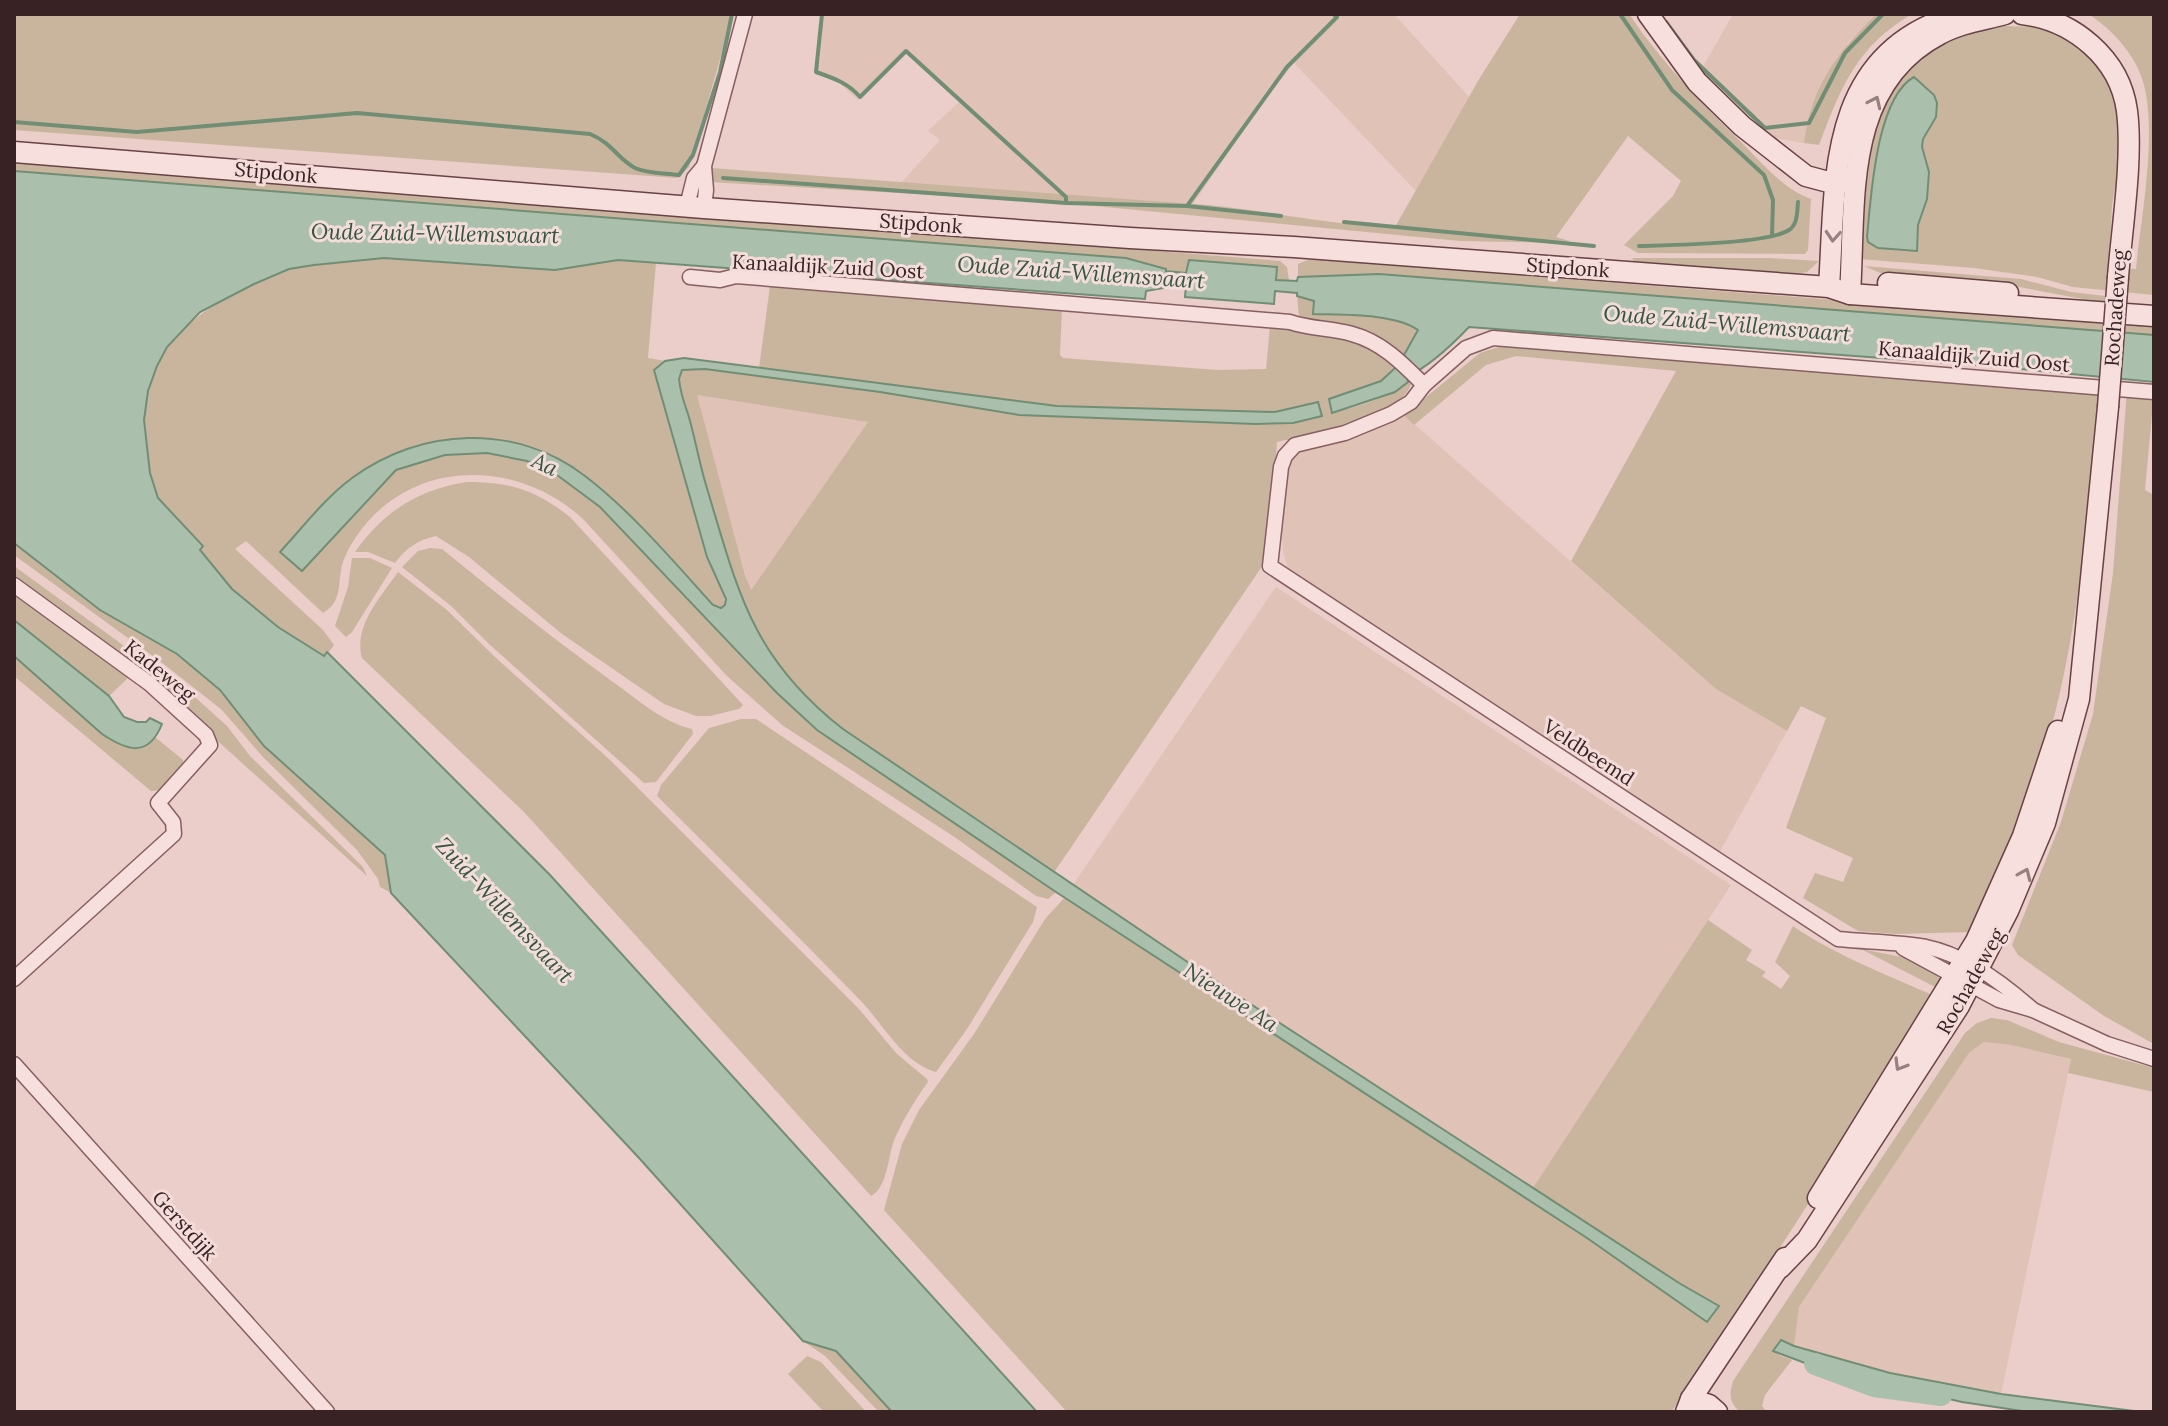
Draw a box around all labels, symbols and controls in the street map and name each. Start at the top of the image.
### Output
one-way arrow [1865,96,1881,111]
street label: Stipdonk [234,156,319,188]
street label: Stipdonk [879,208,964,238]
water label: Oude Zuid-Willemsvaart [311,217,559,249]
one-way arrow [1825,230,1842,243]
street label: Kanaaldijk Zuid Oost [731,248,925,284]
street label: Rochadeweg [2098,248,2132,367]
water label: Oude Zuid-Willemsvaart [956,249,1206,295]
street label: Stipdonk [1526,252,1611,282]
water label: Oude Zuid-Willemsvaart [1602,298,1852,348]
street label: Kanaaldijk Zuid Oost [1877,335,2071,377]
water label: Aa [527,445,563,483]
street label: Kadeweg [119,634,201,707]
street label: Veldbeemd [1538,713,1639,791]
water label: Zuid-Willemsvaart [430,831,580,989]
one-way arrow [2015,868,2031,882]
street label: Rochadeweg [1931,923,2010,1038]
water label: Nieuwe Aa [1178,956,1284,1038]
one-way arrow [1894,1056,1909,1071]
street label: Gerstdijk [147,1185,223,1265]

